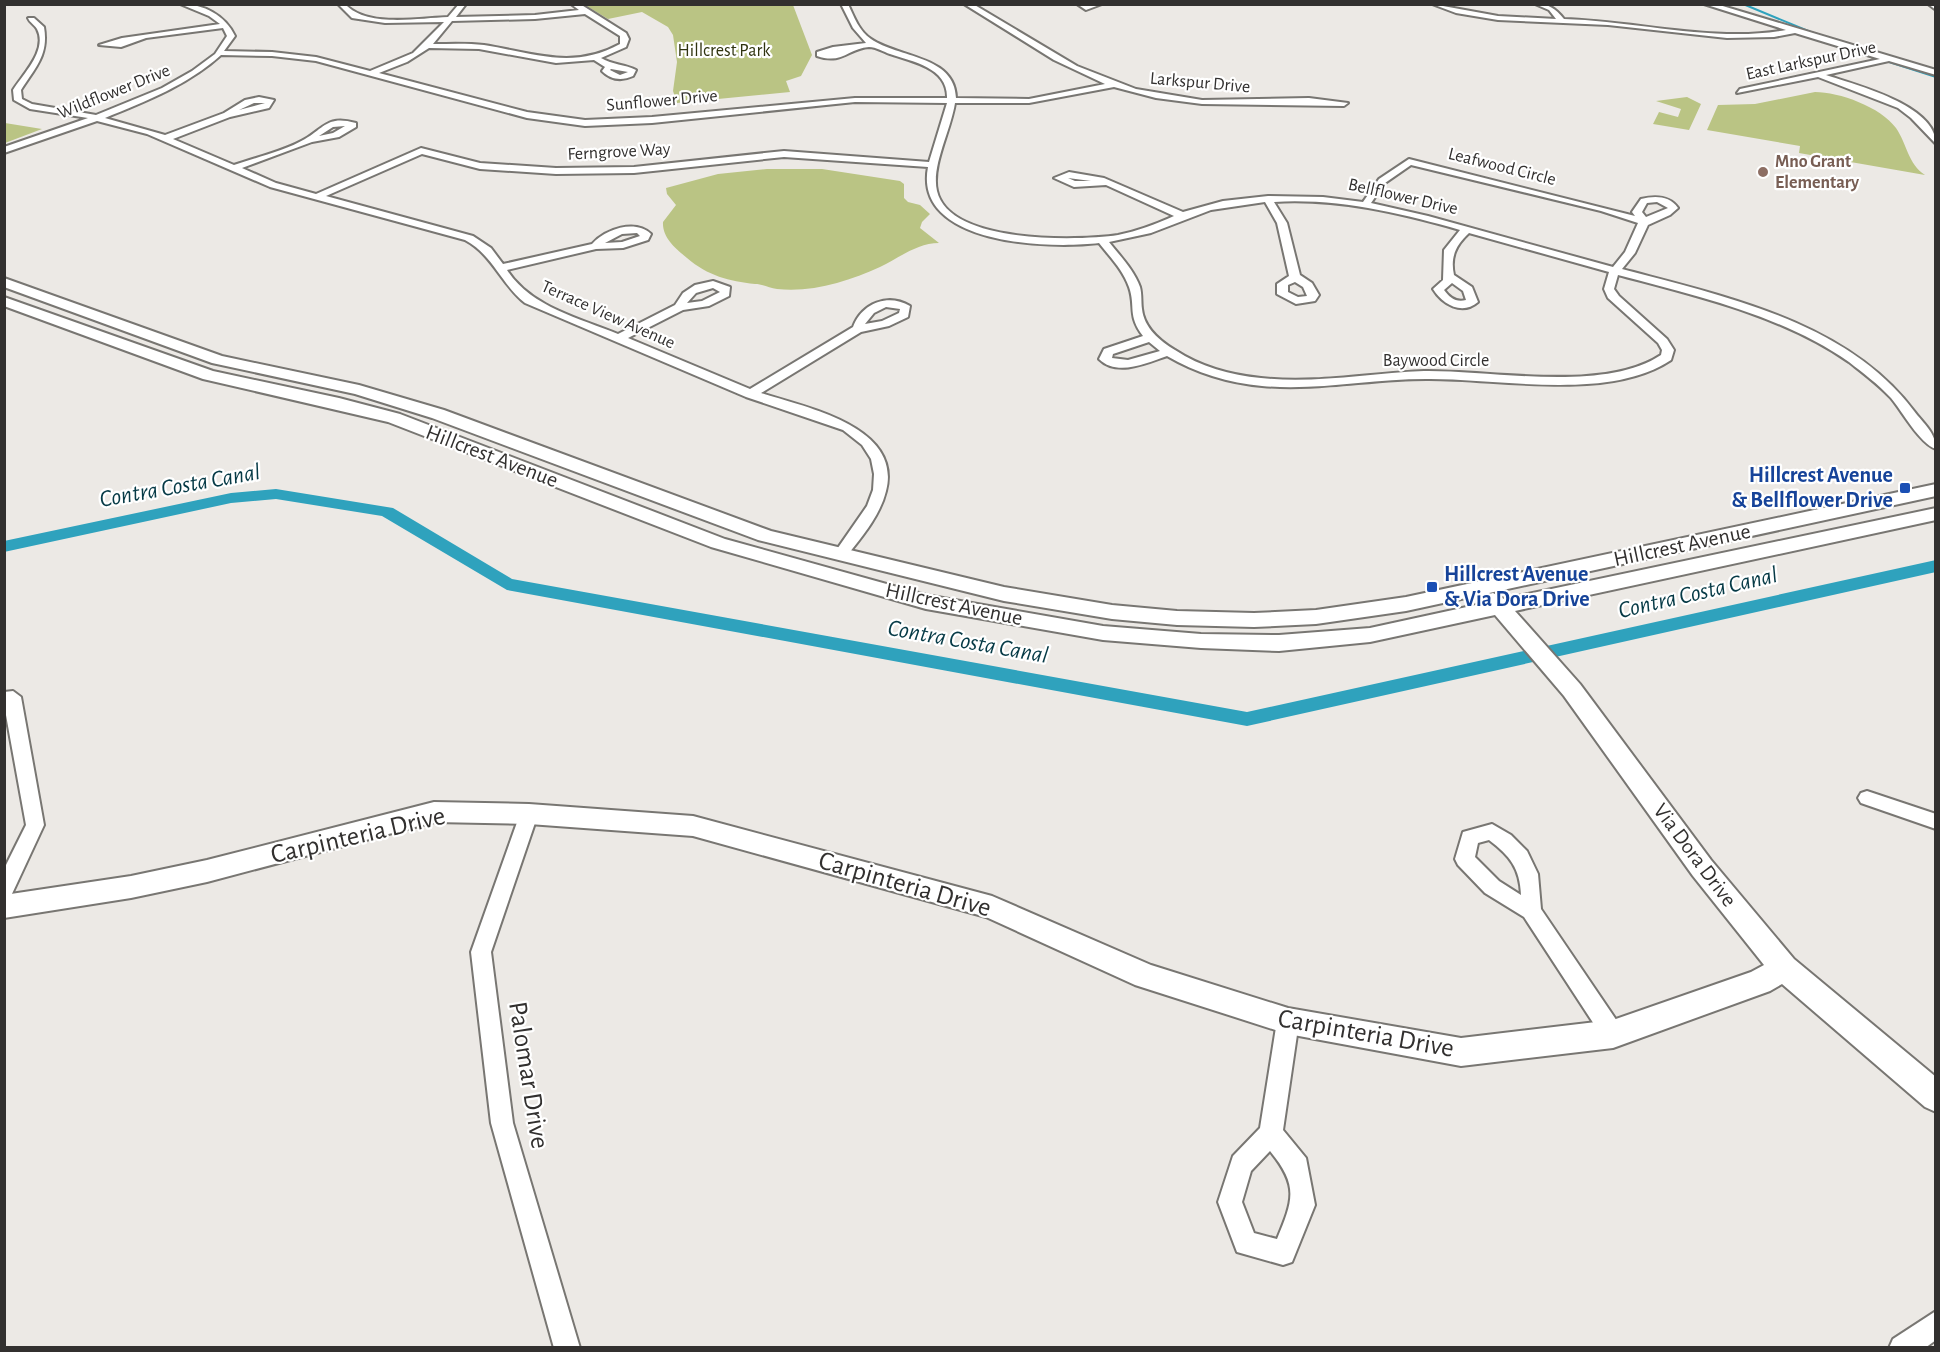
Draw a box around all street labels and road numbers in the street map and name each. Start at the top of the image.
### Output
street label: East Larkspur Drive [1744,38,1878,84]
street label: Wildflower Drive [55,61,173,123]
street label: Larkspur Drive [1149,70,1251,96]
street label: Sunflower Drive [606,87,718,115]
street label: Ferngrove Way [567,140,671,164]
street label: Leafwood Circle [1446,145,1558,189]
street label: Bellflower Drive [1346,176,1460,218]
street label: Terrace View Avenue [538,277,678,353]
street label: Baywood Circle [1383,352,1489,370]
street label: Hillcrest Avenue [423,421,561,491]
street label: Hillcrest Avenue [1611,520,1753,570]
street label: Hillcrest Avenue [883,579,1025,629]
street label: Via Dora Drive [1649,799,1741,911]
street label: Carpinteria Drive [268,802,448,868]
street label: Carpinteria Drive [816,846,994,922]
street label: Palomar Drive [504,999,554,1151]
street label: Carpinteria Drive [1276,1004,1456,1062]

